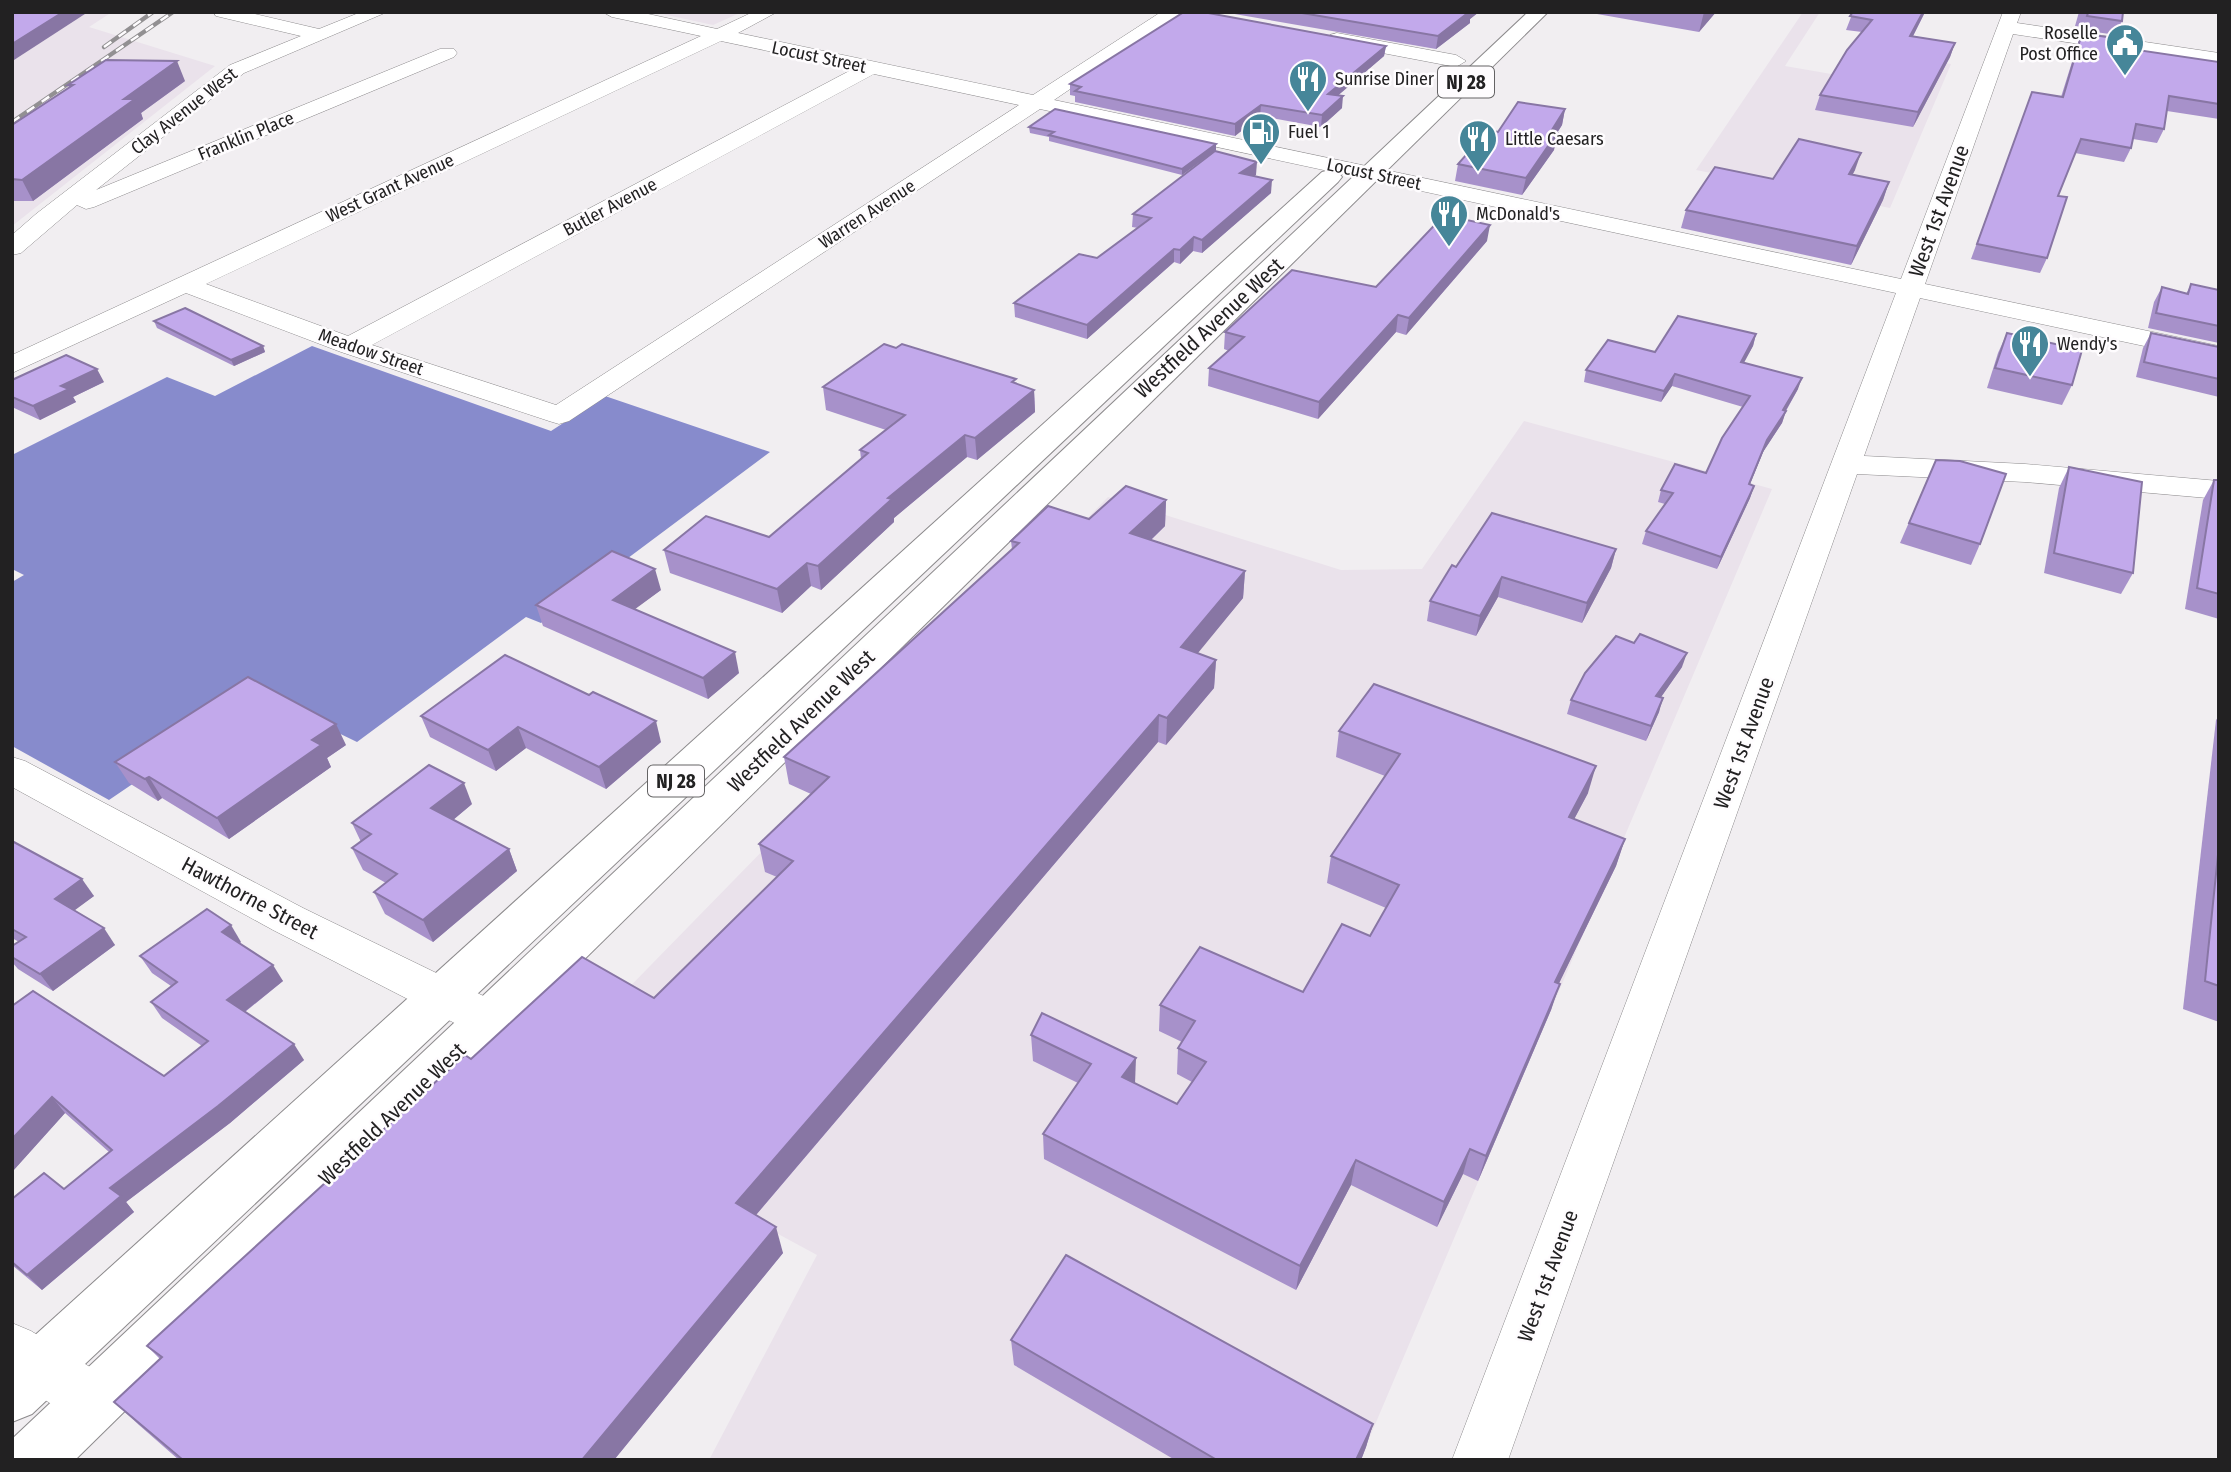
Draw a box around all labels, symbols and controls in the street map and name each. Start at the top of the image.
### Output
place label: Roselle Post Office [2019,22,2098,65]
public building icon: Roselle Post Office [2104,22,2146,77]
street label: Locust Street [770,36,868,78]
restaurant icon: Sunrise Diner [1287,58,1329,113]
street label: Clay Avenue West [127,63,241,159]
road number: NJ 28 [1438,66,1494,97]
place label: Sunrise Diner [1335,68,1435,90]
street label: Franklin Place [195,107,297,165]
fuel station icon: Fuel 1 [1240,111,1282,166]
restaurant icon: Little Caesars [1457,118,1499,173]
place label: Fuel 1 [1288,121,1330,143]
place label: Little Caesars [1505,128,1604,150]
street label: West 1st Avenue [1903,141,1975,281]
street label: West Grant Avenue [323,149,458,227]
street label: Locust Street [1325,153,1423,195]
street label: Butler Avenue [559,173,661,241]
street label: Warren Avenue [815,175,919,253]
restaurant icon: McDonald's [1428,193,1470,248]
place label: McDonald's [1476,203,1560,225]
street label: Westfield Avenue West [1129,252,1289,404]
restaurant icon: Wendy's [2009,323,2051,378]
street label: Meadow Street [316,324,427,380]
place label: Wendy's [2057,333,2118,355]
street label: Westfield Avenue West [722,644,880,798]
street label: West 1st Avenue [1708,673,1780,813]
road number: NJ 28 [648,766,704,796]
street label: Hawthorne Street [177,851,323,945]
street label: Westfield Avenue West [313,1037,471,1191]
street label: West 1st Avenue [1512,1206,1584,1346]

